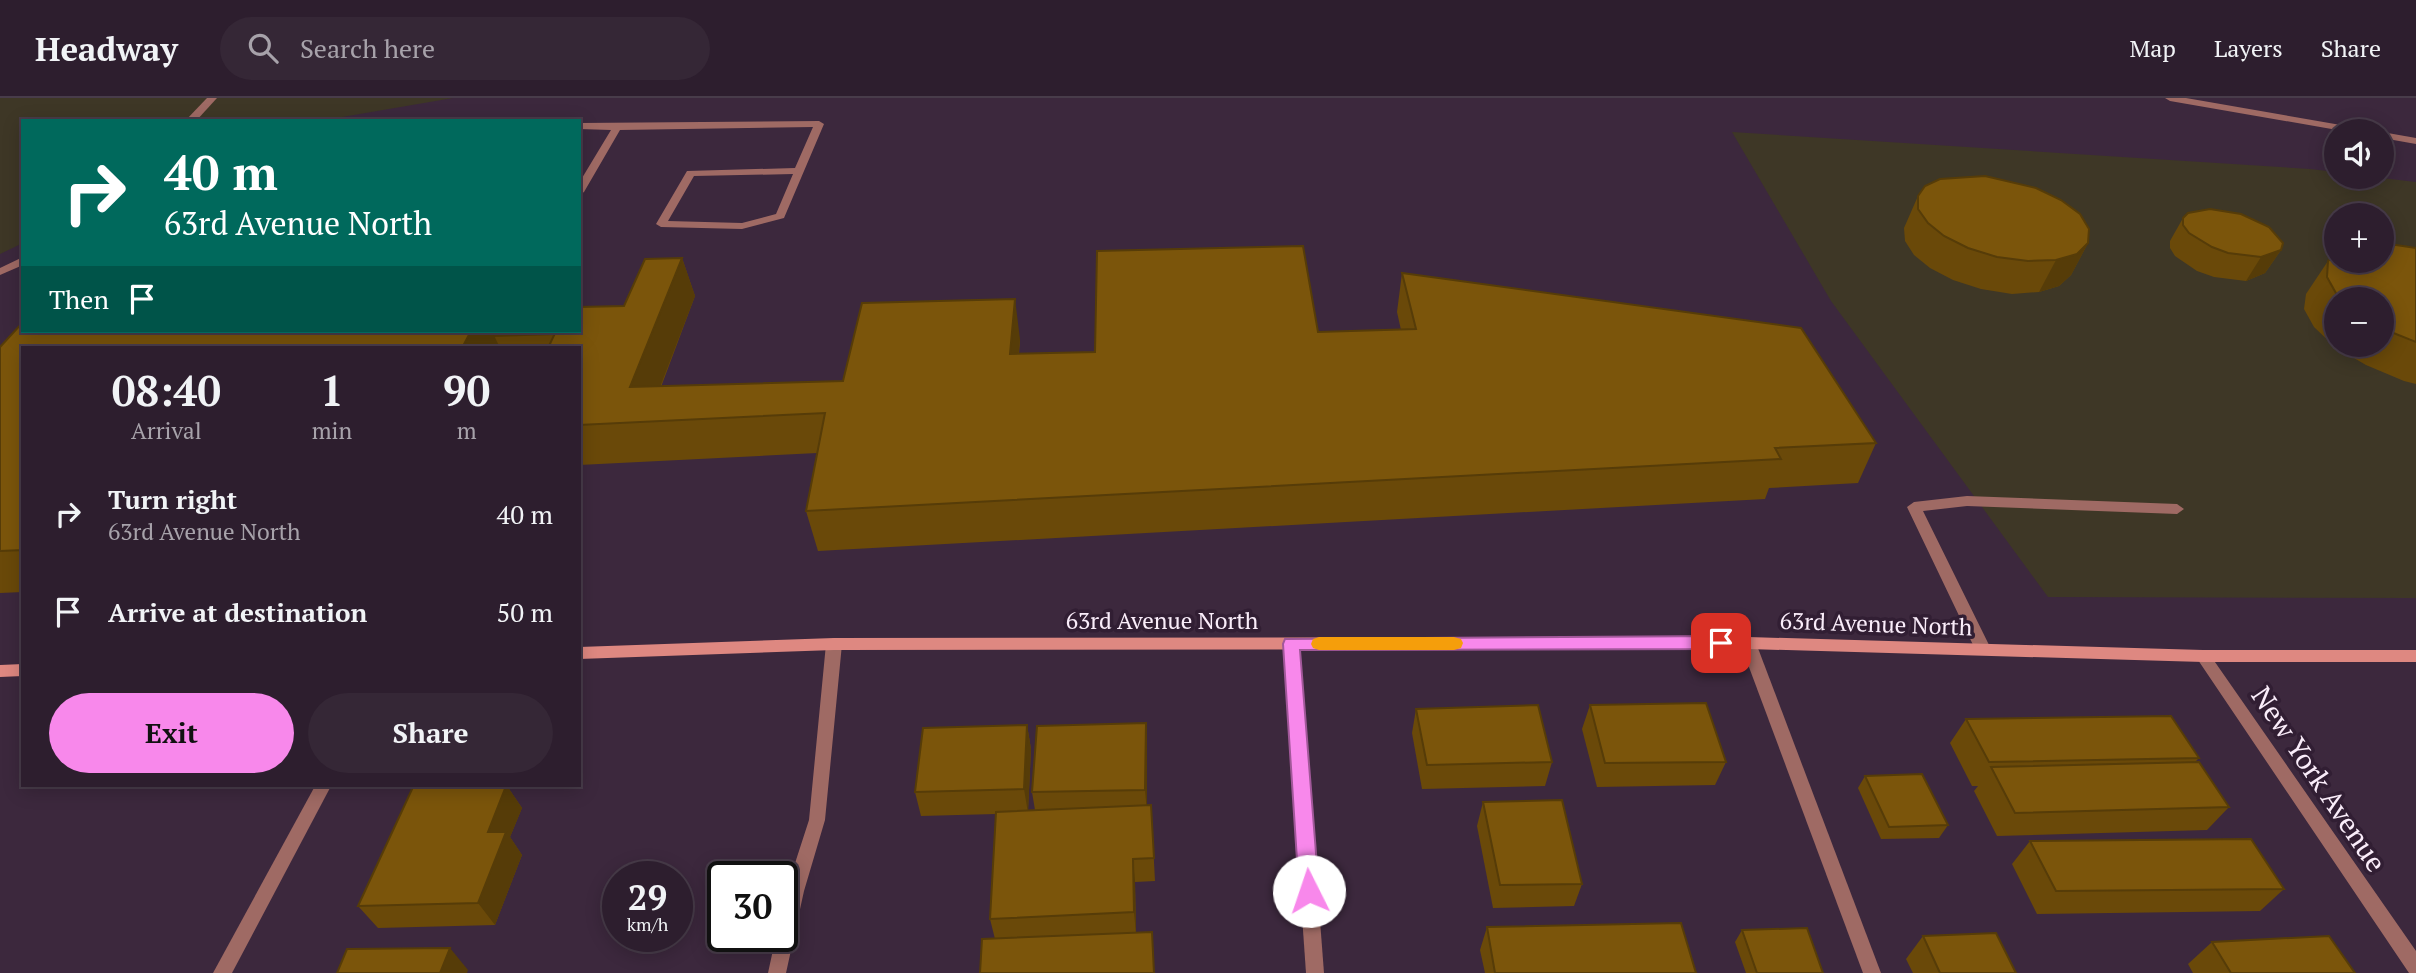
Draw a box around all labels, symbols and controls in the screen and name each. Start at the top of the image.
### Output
search box [220,17,710,80]
text: Headway [35,27,178,70]
icon: search [244,29,282,67]
text: Search here [300,31,435,65]
text: Map [2129,32,2176,64]
text: Layers [2214,32,2283,64]
text: Share [2321,32,2381,64]
map controls [2324,119,2394,357]
button: sound [2324,119,2394,189]
text: 40 m [164,139,278,204]
icon: right [49,147,140,238]
text: 63rd Avenue North [164,202,432,244]
button: + [2324,203,2394,273]
icon: arrive [123,280,161,318]
text: Then [49,282,109,316]
button: − [2324,287,2394,357]
text: 08:40 [112,362,221,418]
text: 1 [320,362,344,418]
text: 90 [443,362,490,418]
text: Arrival [131,415,202,446]
text: min [312,415,352,446]
text: m [457,415,476,446]
text: Turn right [108,482,237,516]
icon: right [49,495,87,533]
text: 40 m [497,497,553,531]
text: 63rd Avenue North [108,516,301,547]
icon: arrive [49,593,87,631]
text: Arrive at destination [108,595,367,629]
text: 50 m [497,595,553,629]
street label: 63rd Avenue North [1066,605,1259,636]
street label: 63rd Avenue North [1779,605,1973,642]
pin [1691,613,1751,673]
icon: arrive [1702,624,1740,662]
street label: New York Avenue [2244,679,2395,879]
button: Exit [49,693,294,773]
button: Share [308,693,553,773]
position arrow [1272,854,1346,928]
speed limit sign: 30 [707,861,798,952]
text: 29 [628,874,667,920]
text: km/h [627,912,668,936]

